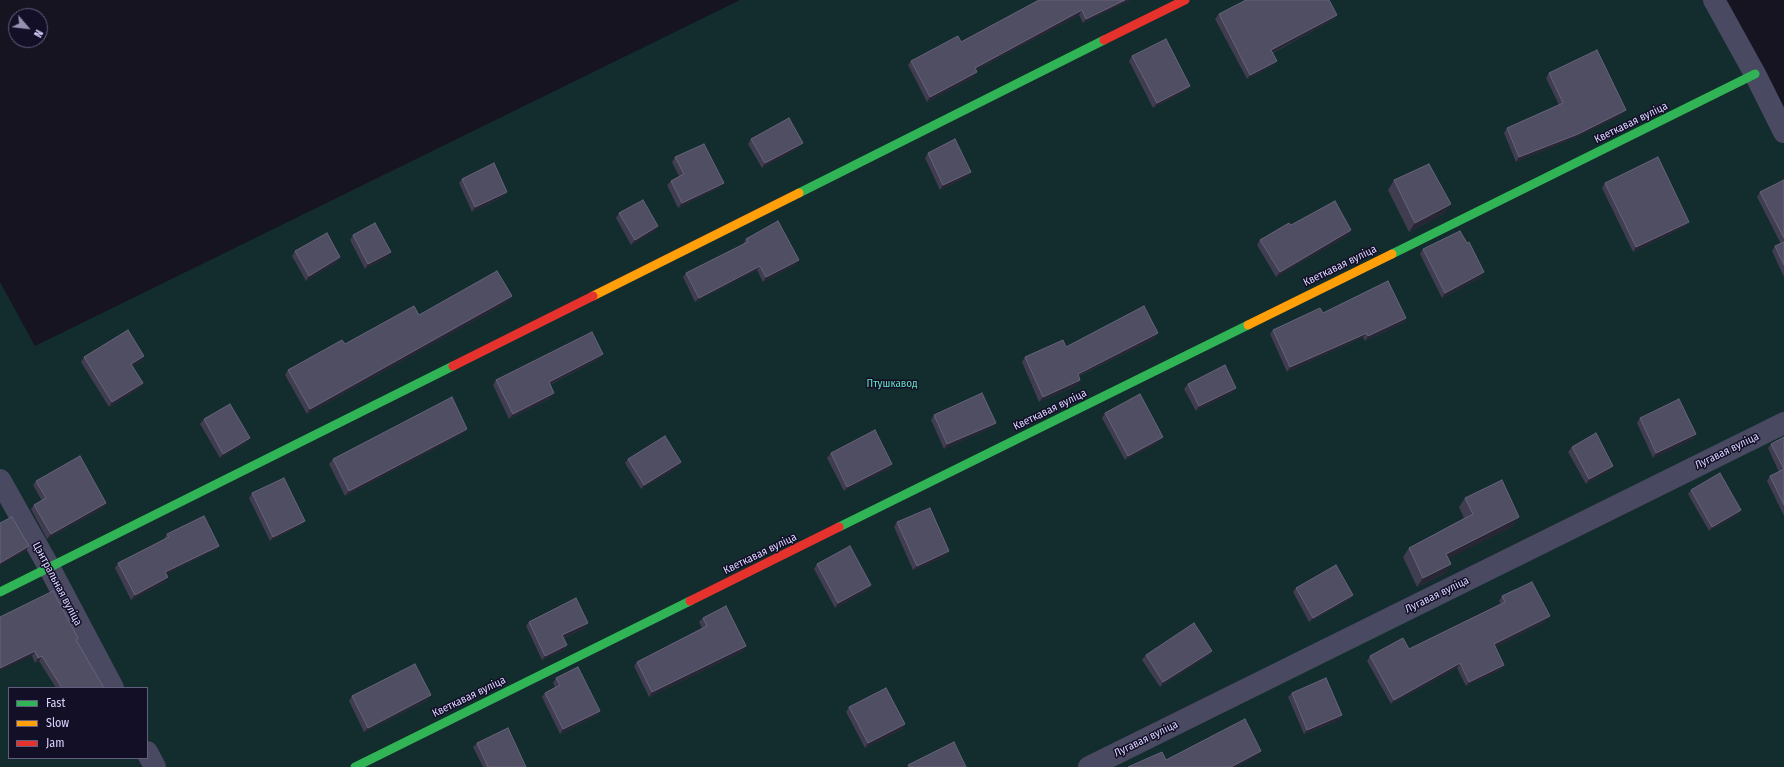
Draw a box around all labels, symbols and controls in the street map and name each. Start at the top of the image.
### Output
north arrow [8,8,48,48]
text: N [31,27,45,39]
street label: Кветкавая вуліца [1592,100,1670,146]
street label: Кветкавая вуліца [1301,243,1379,289]
park label: Птушкавод [867,377,917,391]
street label: Кветкавая вуліца [1011,387,1089,433]
street label: Лугавая вуліца [1693,430,1761,472]
street label: Кветкавая вуліца [721,531,799,577]
street label: Цэнтральная вуліца [29,540,85,628]
street label: Лугавая вуліца [1403,574,1471,616]
street label: Кветкавая вуліца [430,674,508,720]
legend [8,687,148,759]
text: Fast [46,696,65,710]
text: Slow [46,716,69,730]
street label: Лугавая вуліца [1112,718,1180,760]
text: Jam [46,736,64,750]

